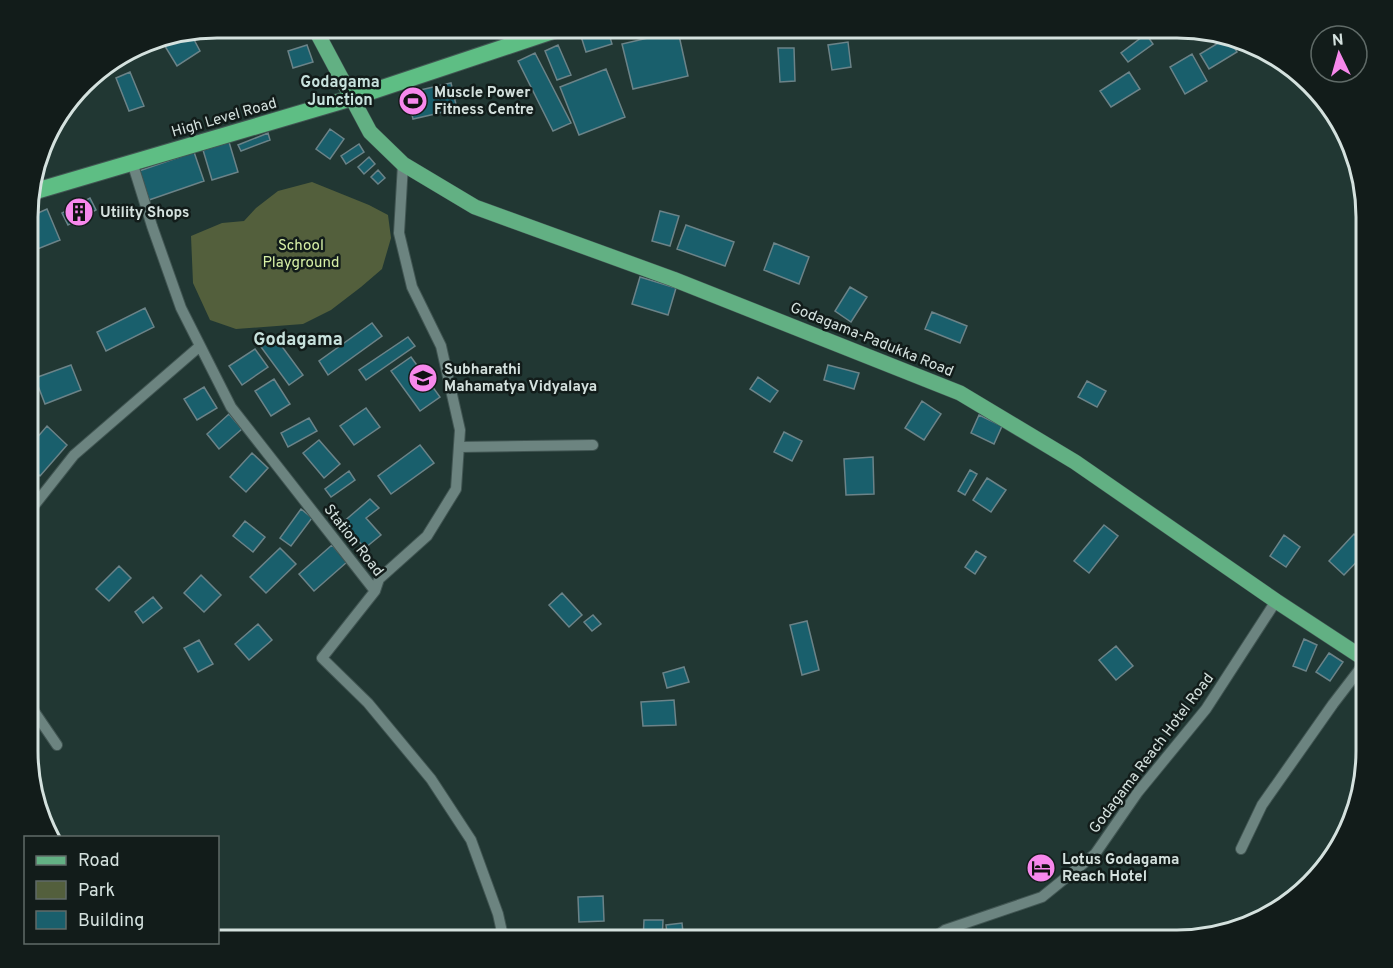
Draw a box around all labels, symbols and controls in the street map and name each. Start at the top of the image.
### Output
north arrow [1309,24,1369,84]
text: N [1331,31,1344,52]
district label: Godagama Junction [300,73,380,111]
place label: Muscle Power Fitness Centre [434,84,534,120]
sports icon: Muscle Power Fitness Centre [397,85,429,117]
street label: High Level Road [170,94,279,143]
building icon: Utility Shops [63,196,95,228]
place label: Utility Shops [100,204,189,223]
park label: School Playground [262,237,340,273]
street label: Godagama-Padukka Road [787,299,956,382]
district label: Godagama [253,329,343,352]
place label: Subharathi Mahamatya Vidyalaya [444,361,597,397]
school or university icon: Subharathi Mahamatya Vidyalaya [407,362,439,394]
street label: Station Road [319,501,387,581]
street label: Godagama Reach Hotel Road [1086,670,1219,838]
legend [24,836,219,944]
text: Road [78,850,120,873]
place label: Lotus Godagama Reach Hotel [1062,851,1179,887]
hotel icon: Lotus Godagama Reach Hotel [1025,852,1057,884]
text: Park [78,880,115,903]
text: Building [78,910,144,933]

